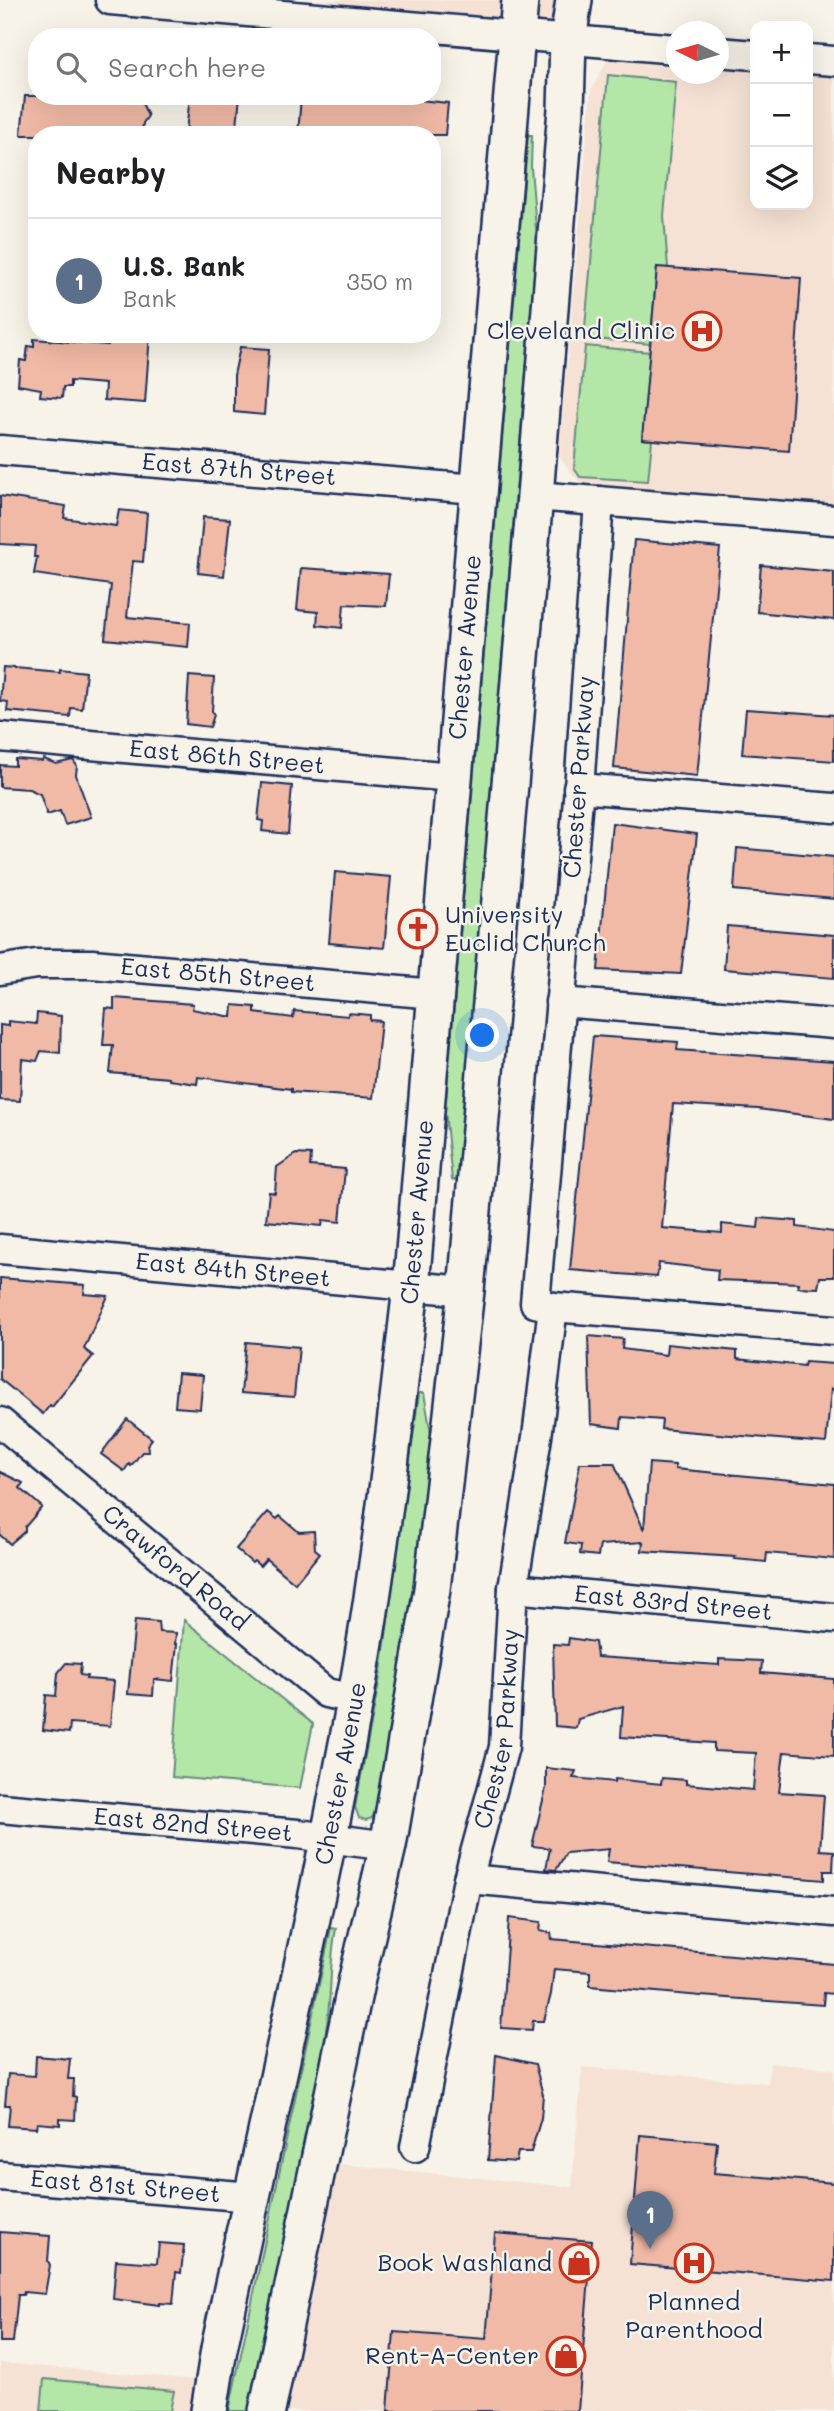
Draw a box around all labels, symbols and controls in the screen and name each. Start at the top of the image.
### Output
north arrow [666,21,729,84]
map controls [750,21,813,210]
button: + [750,21,813,84]
search box [28,28,441,105]
icon: search [52,48,90,86]
text: Search here [108,50,266,84]
button: − [750,84,813,147]
button: layers [750,147,813,210]
text: Nearby [56,152,166,192]
text: U.S. Bank [123,249,245,283]
text: 1 [74,266,84,296]
text: 350 m [346,266,413,296]
text: Bank [123,283,177,313]
hospital icon: Cleveland Clinic [681,310,723,352]
place label: Cleveland Clinic [487,314,675,345]
street label: East 87th Street [141,445,338,491]
street label: Chester Avenue [440,553,487,741]
street label: Chester Parkway [555,675,600,879]
street label: East 86th Street [128,732,326,780]
place label: University Euclid Church [445,898,606,957]
church icon: University Euclid Church [397,908,439,950]
street label: East 85th Street [119,950,317,997]
your location [465,1018,499,1052]
street label: Chester Avenue [392,1118,439,1306]
street label: East 84th Street [134,1244,332,1293]
street label: Crawford Road [97,1497,256,1636]
street label: East 83rd Street [573,1577,774,1626]
street label: Chester Parkway [465,1628,525,1832]
street label: Chester Avenue [306,1680,372,1867]
street label: East 82nd Street [93,1799,294,1847]
street label: East 81st Street [30,2162,222,2208]
pin: 1 [627,2191,673,2249]
shop icon: Book Washland [558,2242,600,2284]
hospital icon: Planned Parenthood [673,2242,715,2284]
place label: Book Washland [377,2246,552,2277]
place label: Planned Parenthood [625,2285,763,2344]
shop icon: Rent-A-Center [545,2335,587,2377]
place label: Rent-A-Center [365,2339,539,2370]

